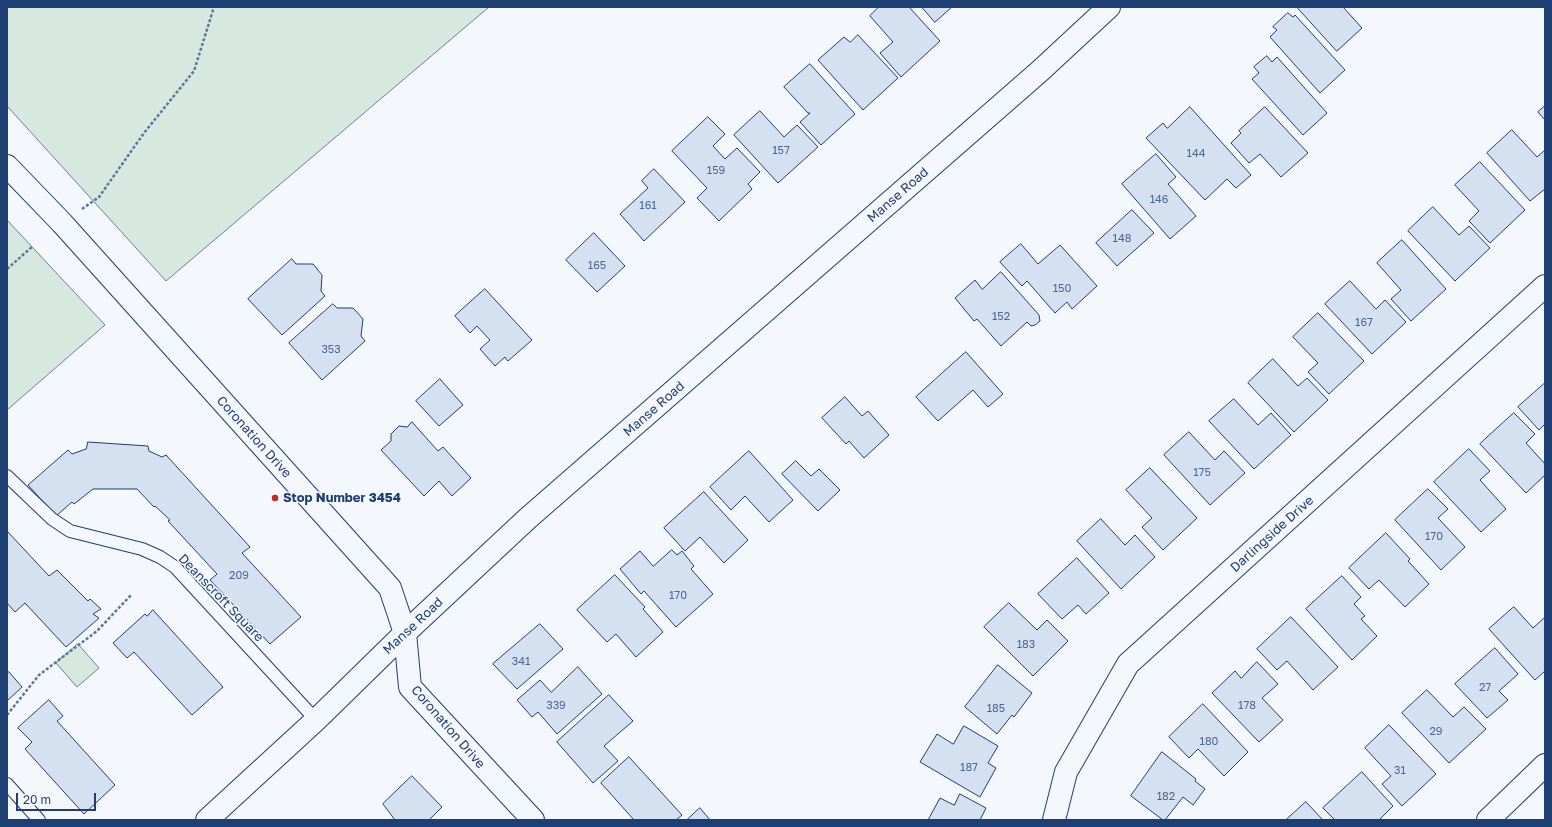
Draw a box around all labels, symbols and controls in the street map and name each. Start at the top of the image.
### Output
house number: 157 [772,144,790,158]
house number: 144 [1187,147,1205,161]
house number: 159 [707,164,725,178]
street label: Manse Road [864,164,932,226]
house number: 146 [1150,193,1168,207]
house number: 161 [639,199,657,213]
house number: 148 [1113,232,1131,246]
house number: 165 [588,259,606,273]
house number: 150 [1053,282,1071,296]
house number: 152 [992,310,1010,324]
house number: 167 [1355,316,1373,330]
house number: 353 [321,343,341,357]
street label: Manse Road [620,378,688,440]
street label: Coronation Drive [213,393,295,481]
house number: 175 [1193,466,1211,480]
place label: Stop Number 3454 [283,490,401,506]
marker: Stop Number 3454 [270,493,280,503]
street label: Darlingside Drive [1227,493,1317,575]
house number: 170 [1425,530,1443,544]
street label: Deanscroft Square [175,551,267,645]
house number: 209 [229,569,249,583]
house number: 170 [669,589,687,603]
street label: Manse Road [380,594,446,658]
house number: 183 [1017,638,1035,652]
house number: 341 [512,655,530,669]
house number: 27 [1479,681,1491,695]
street label: Coronation Drive [408,682,488,772]
house number: 339 [546,699,566,713]
house number: 178 [1238,699,1256,713]
house number: 185 [987,702,1005,716]
house number: 29 [1429,725,1443,739]
house number: 180 [1200,735,1218,749]
house number: 187 [960,761,978,775]
house number: 31 [1394,764,1406,778]
scale bar [18,785,98,811]
house number: 182 [1157,790,1175,804]
text: 20 m [23,792,51,807]

